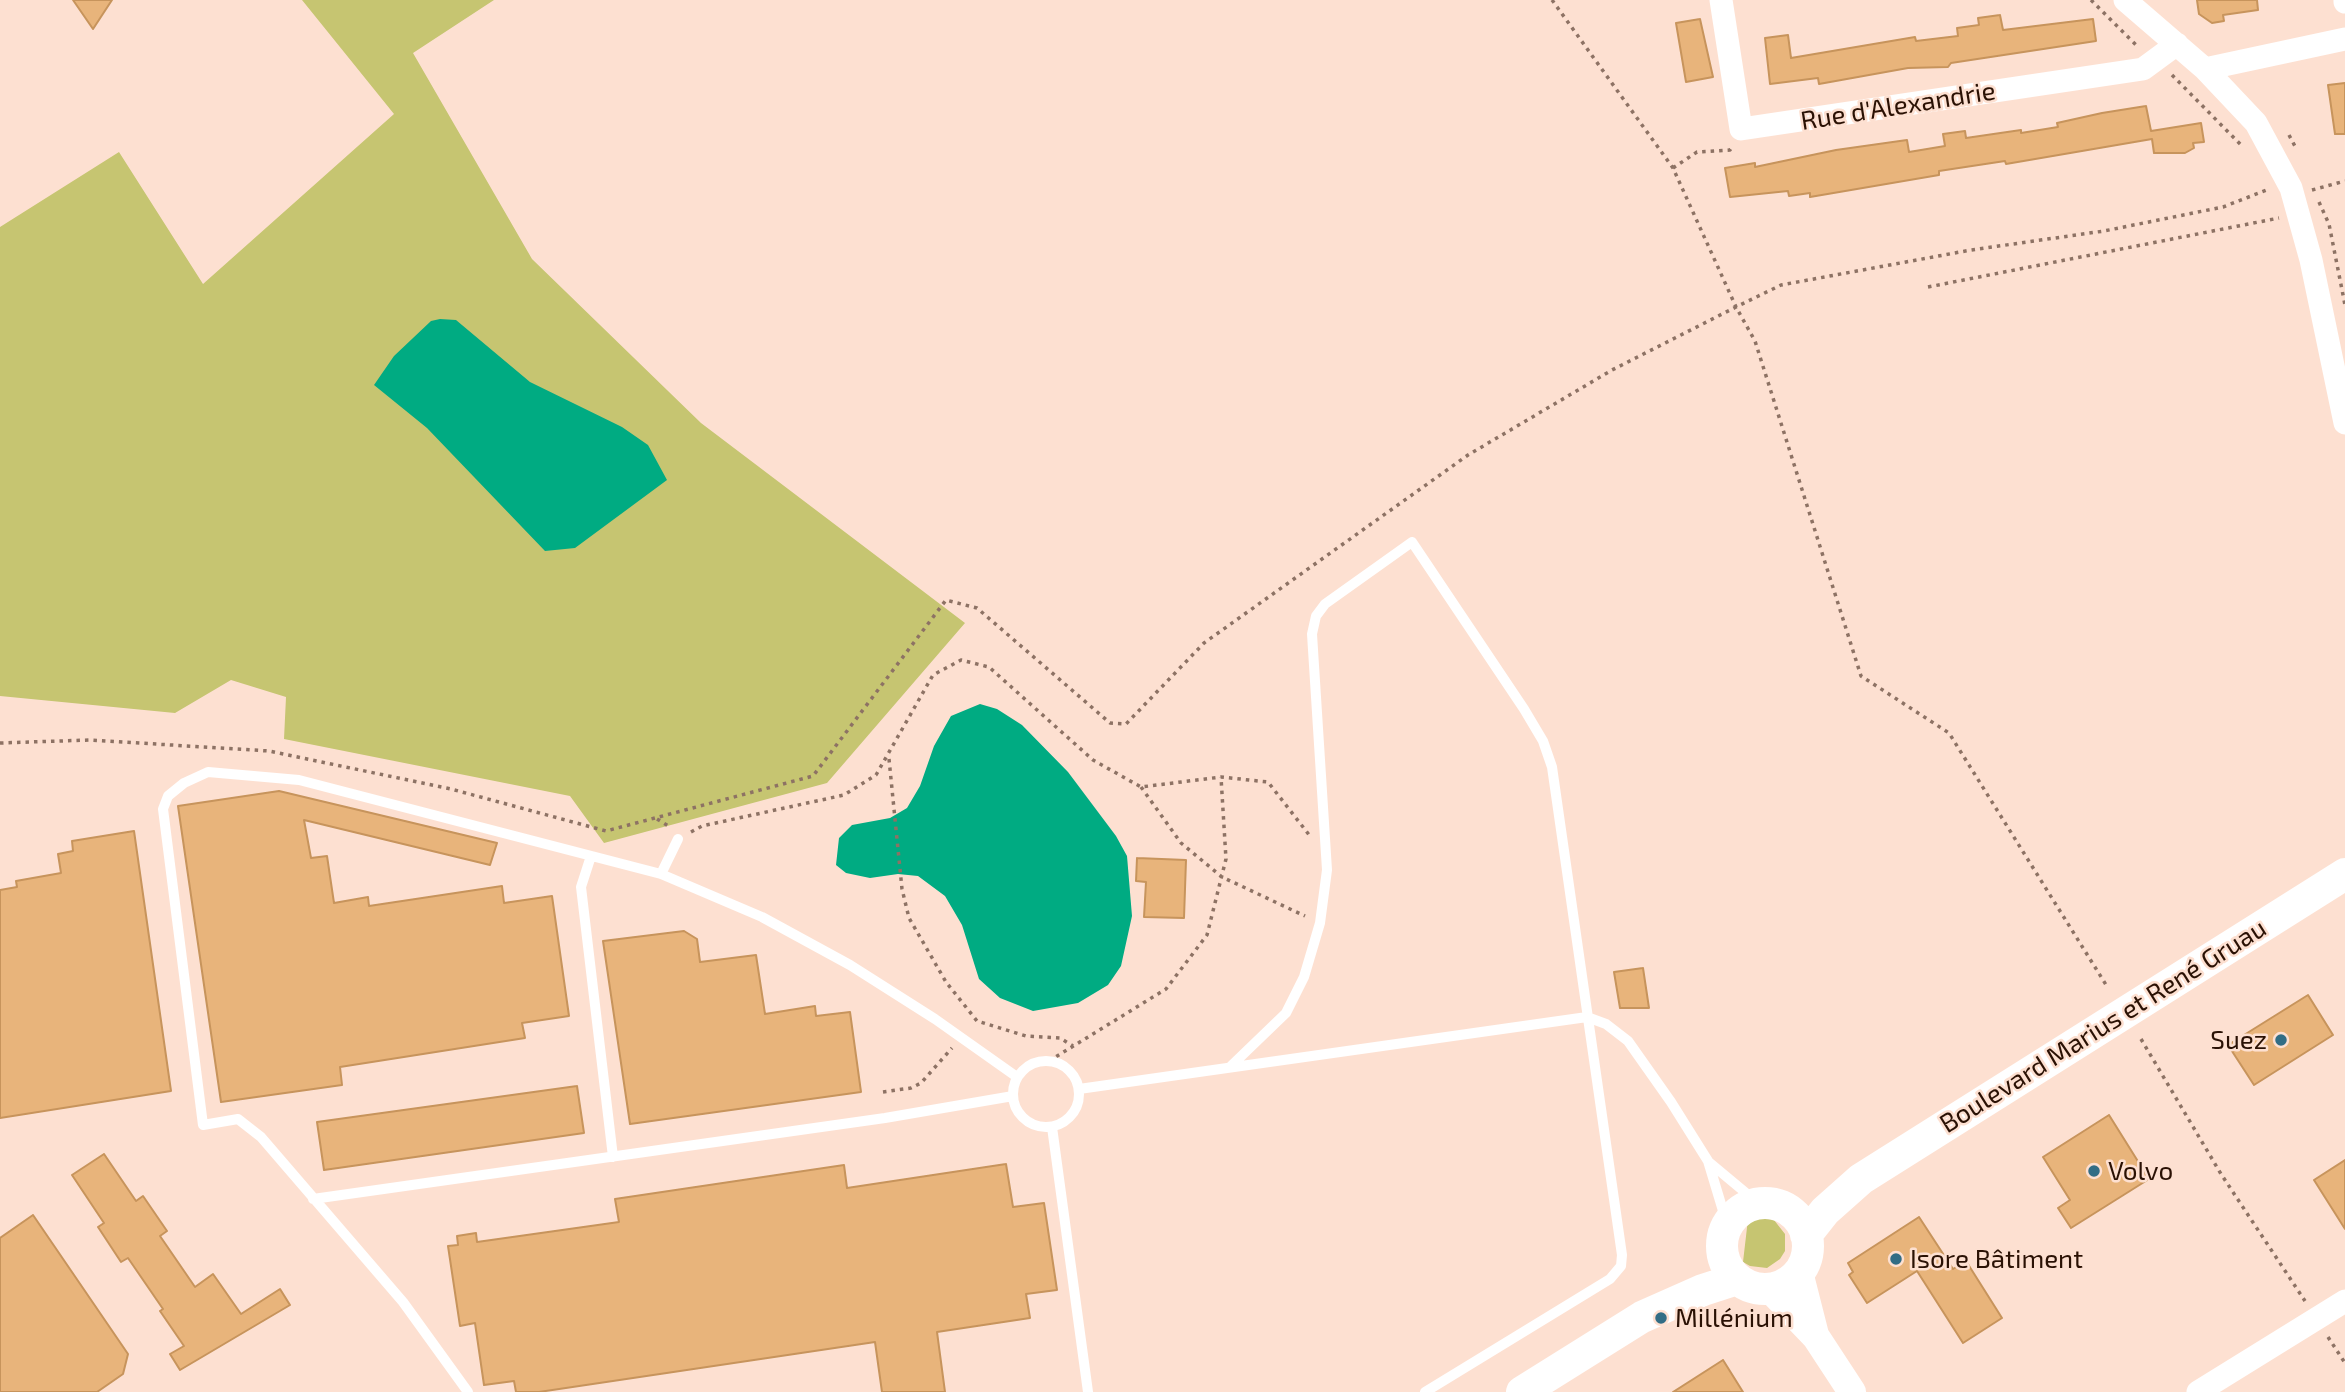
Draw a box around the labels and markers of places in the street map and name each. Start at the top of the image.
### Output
place label: Suez [2210,1024,2267,1056]
marker: Suez [2273,1032,2289,1048]
place label: Volvo [2108,1155,2173,1187]
marker: Volvo [2086,1163,2102,1179]
place label: Isore Bâtiment [1910,1243,2083,1275]
marker: Isore Bâtiment [1888,1251,1904,1267]
place label: Millénium [1675,1302,1793,1334]
marker: Millénium [1653,1310,1669,1326]

